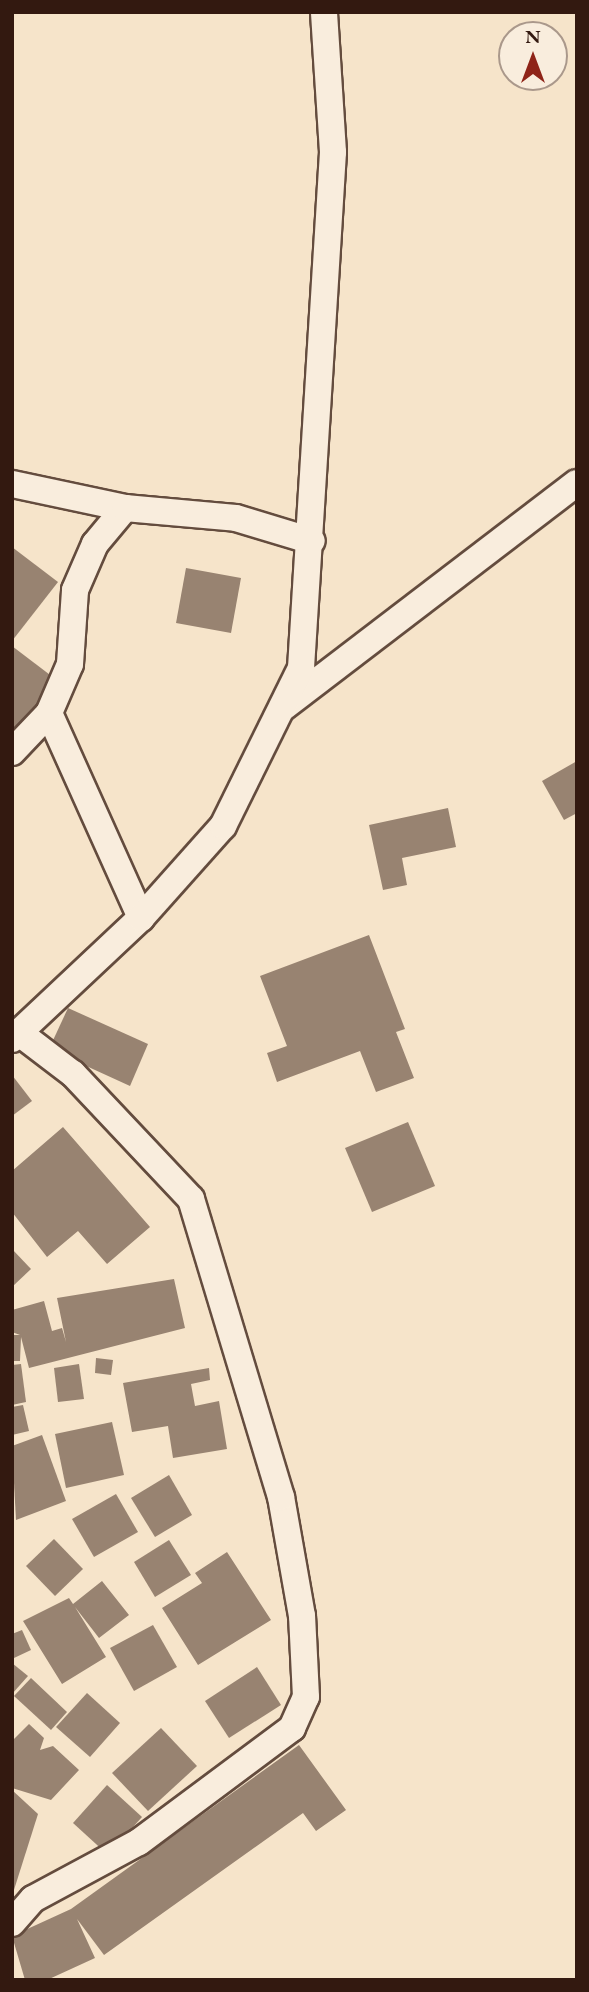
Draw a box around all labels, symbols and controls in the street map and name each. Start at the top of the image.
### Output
north arrow [498,21,568,91]
text: N [525,24,541,49]

